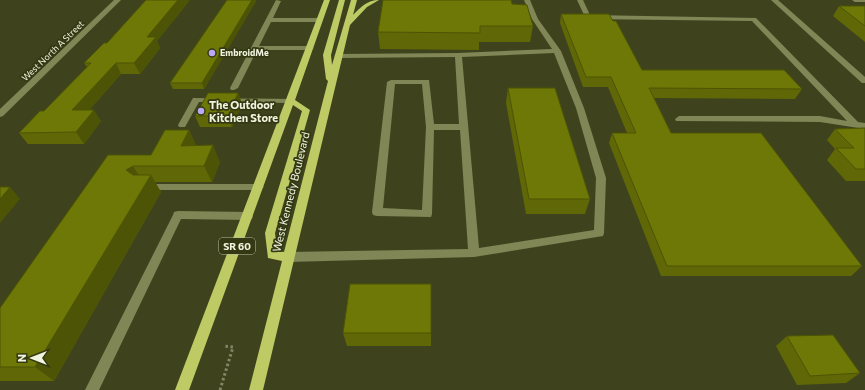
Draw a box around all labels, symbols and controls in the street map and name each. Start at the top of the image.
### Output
street label: West North A Street [19,18,86,83]
place label: EmbroidMe [220,47,269,58]
marker: EmbroidMe [207,48,217,58]
place label: The Outdoor Kitchen Store [209,98,278,124]
marker: The Outdoor Kitchen Store [196,106,206,116]
street label: West Kennedy Boulevard [269,130,312,253]
road number: SR 60 [219,238,255,254]
north arrow [12,338,52,378]
text: N [15,354,28,362]

